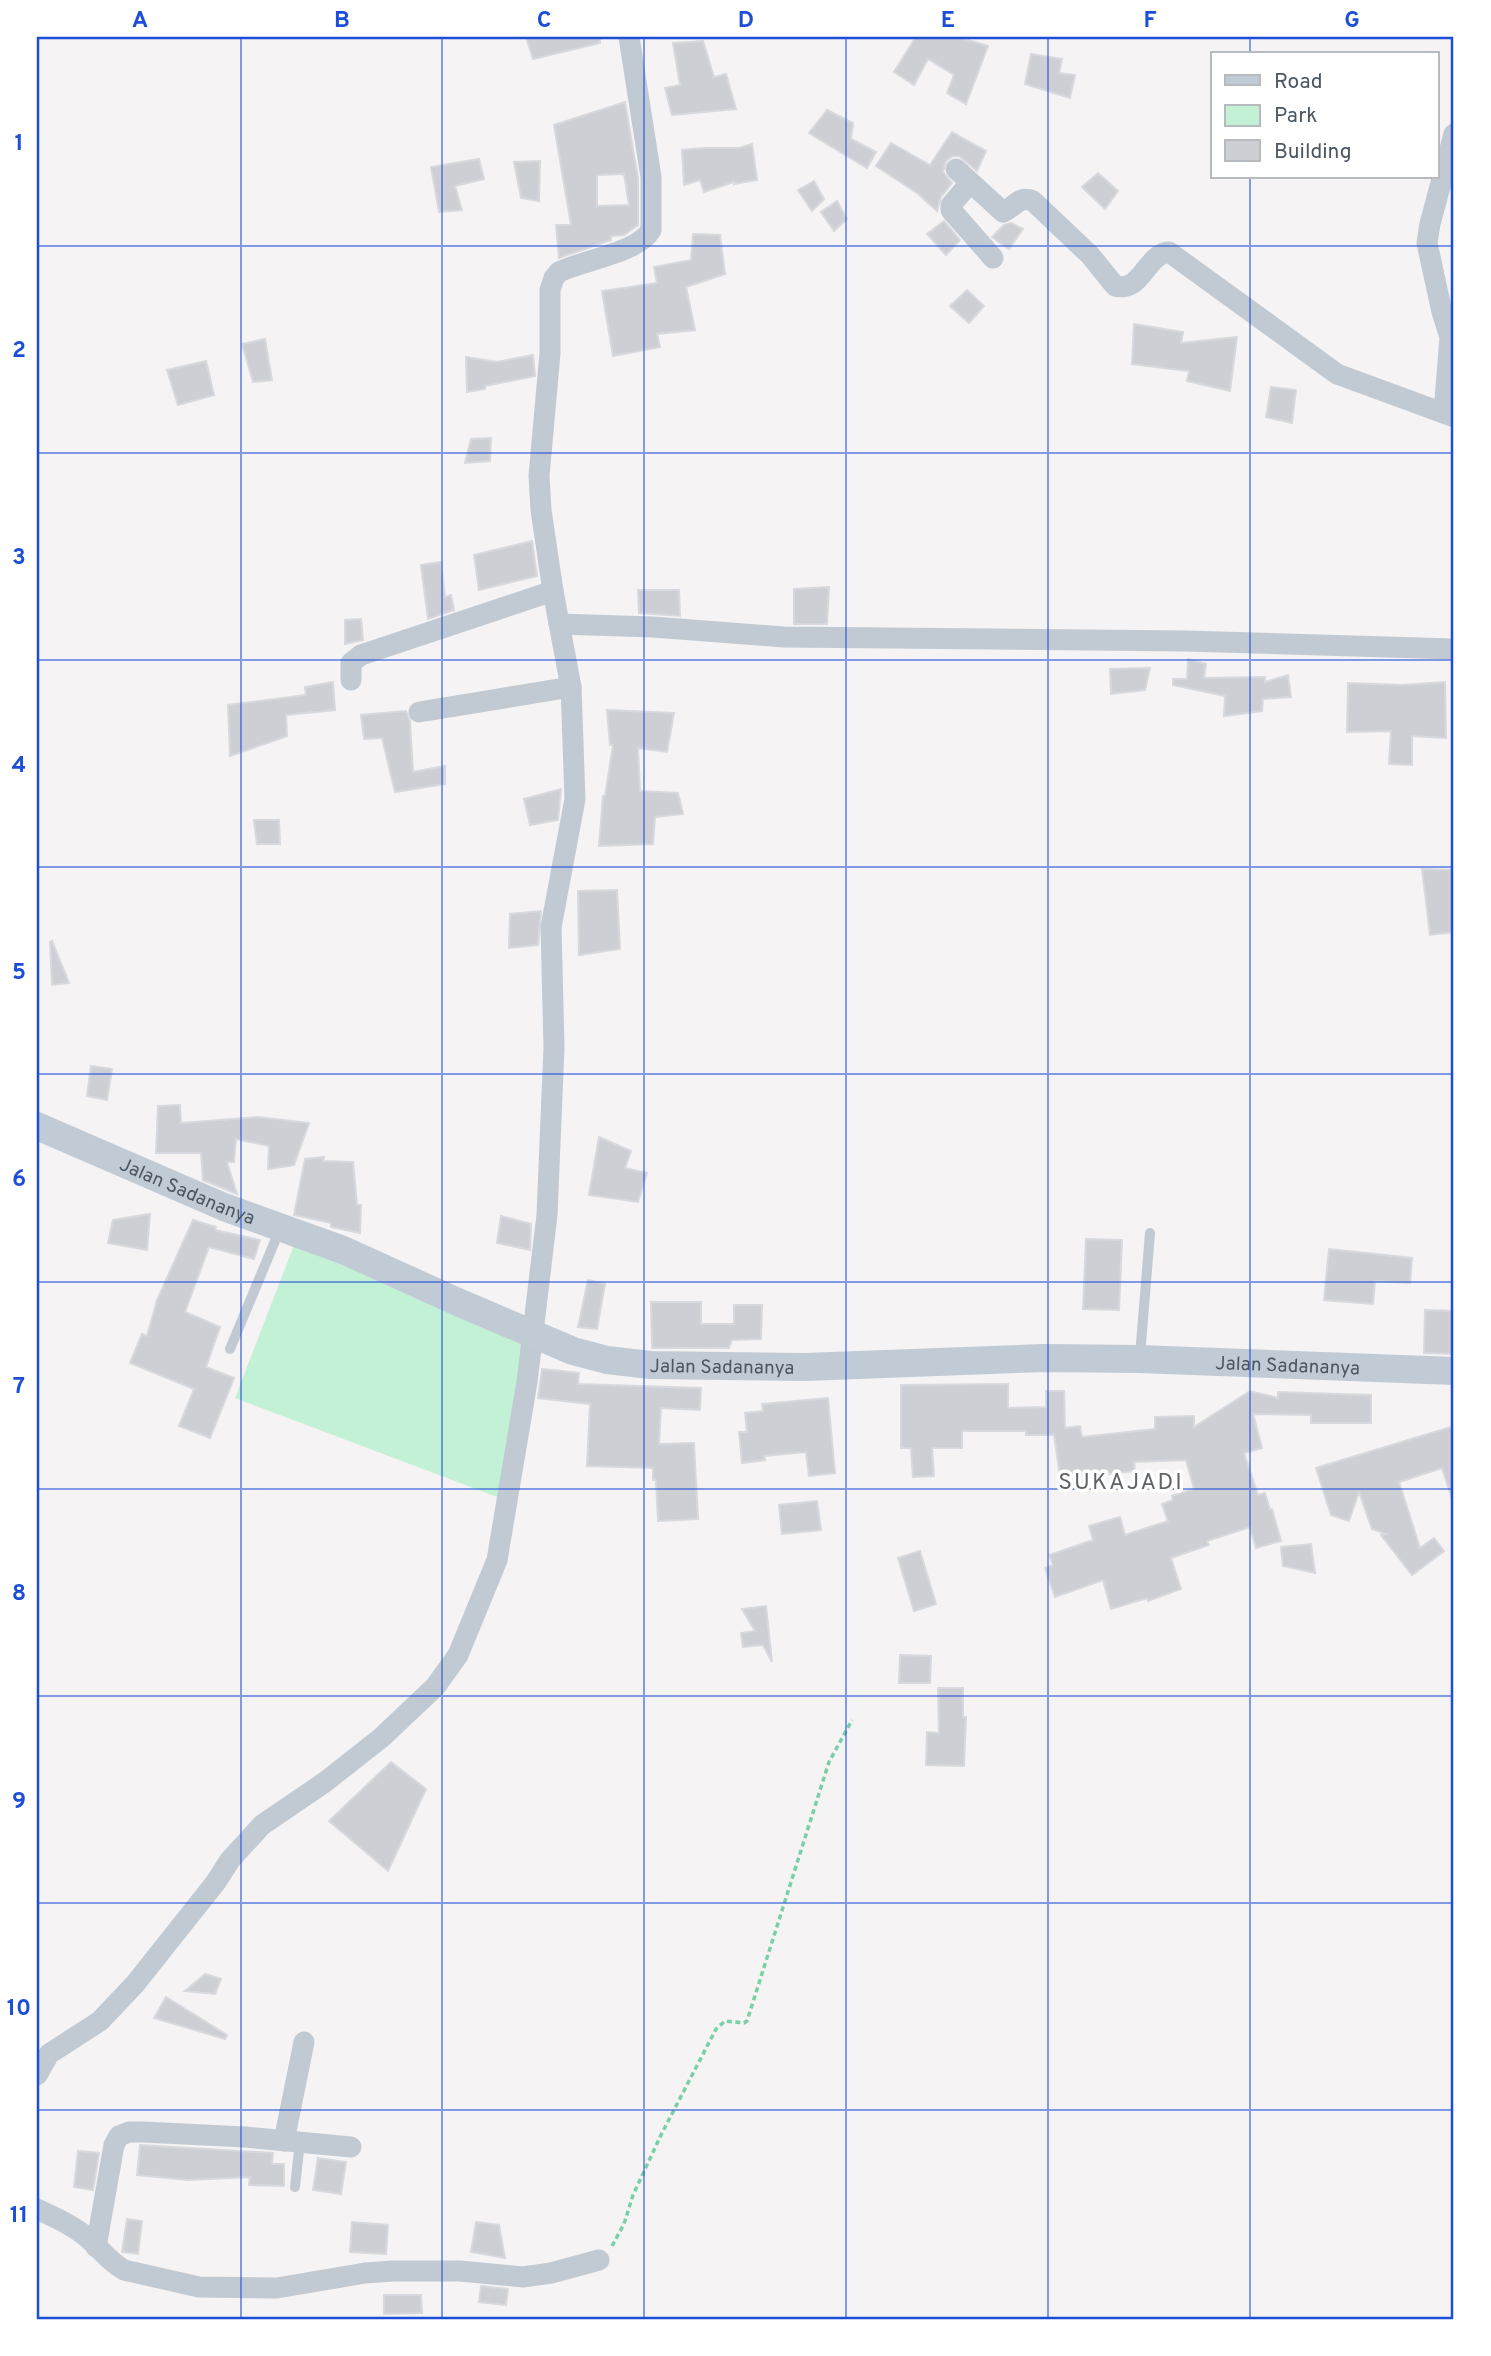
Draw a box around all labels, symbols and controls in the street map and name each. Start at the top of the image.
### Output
text: A [132,7,148,36]
text: B [334,7,350,36]
text: C [537,7,551,36]
text: D [738,7,754,36]
text: E [941,7,955,36]
text: F [1143,7,1157,36]
text: G [1344,7,1360,36]
legend [1211,52,1438,178]
text: Road [1274,69,1323,96]
text: Park [1274,103,1317,130]
text: 1 [14,130,24,159]
text: Building [1274,139,1352,166]
text: 2 [12,337,26,366]
text: 3 [12,544,26,573]
text: 4 [12,752,26,781]
text: 5 [12,959,26,988]
street label: Jalan Sadananya [115,1153,258,1231]
text: 6 [12,1166,26,1195]
street label: Jalan Sadananya [1215,1352,1360,1381]
street label: Jalan Sadananya [649,1355,795,1381]
text: 7 [13,1373,25,1402]
district label: SUKAJADI [1058,1469,1184,1498]
text: 8 [12,1580,26,1609]
text: 9 [12,1788,26,1817]
text: 10 [7,1995,31,2024]
text: 11 [10,2202,28,2231]

